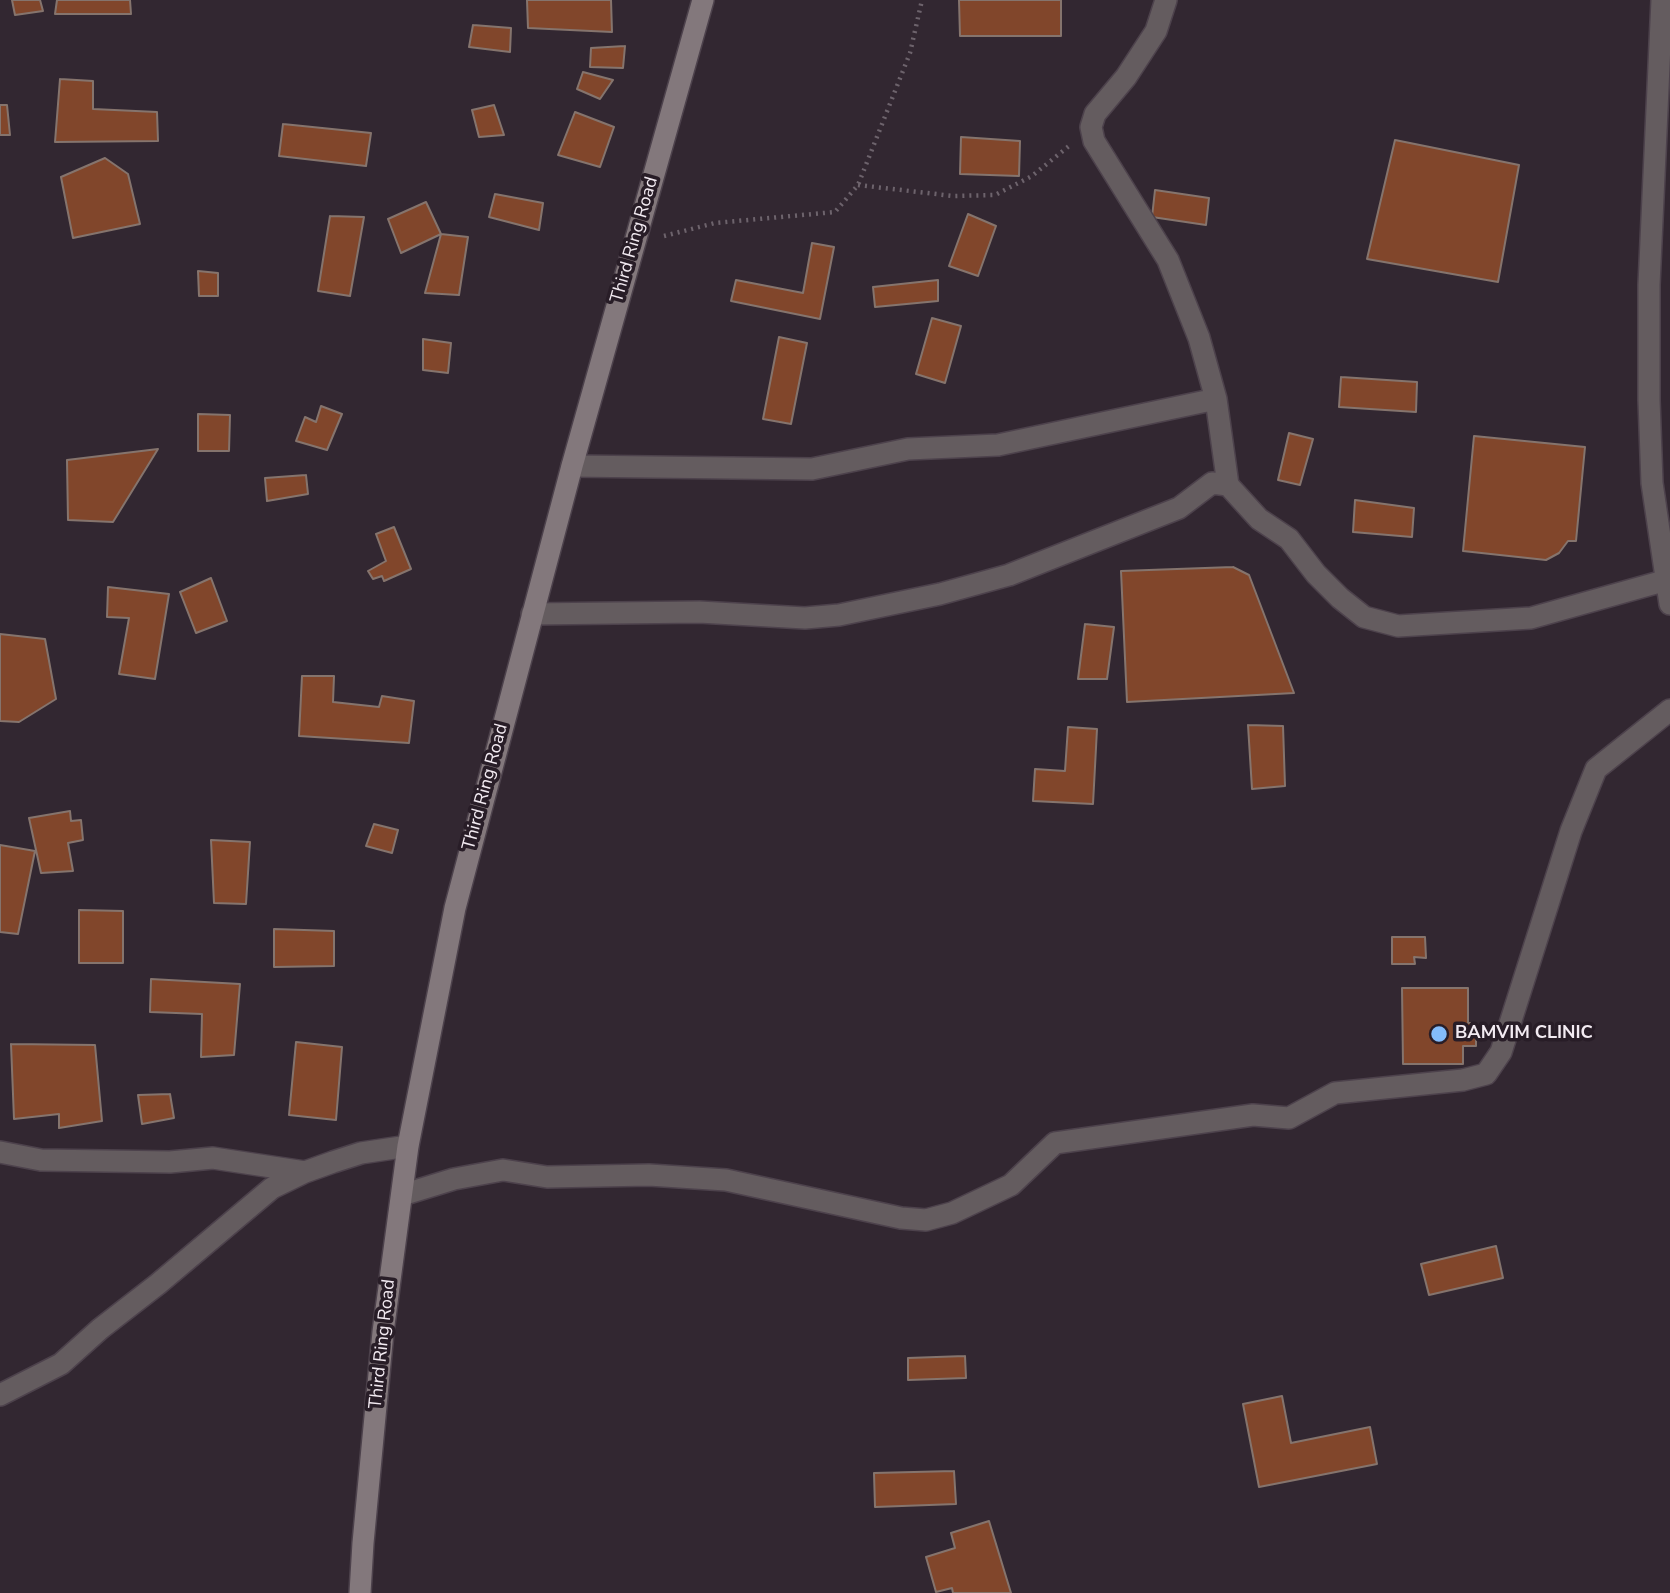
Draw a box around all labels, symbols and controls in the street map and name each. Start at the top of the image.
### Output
street label: Third Ring Road [607,174,663,306]
street label: Third Ring Road [459,721,513,853]
place label: BAMVIM CLINIC [1455,1023,1593,1045]
marker: BAMVIM CLINIC [1429,1024,1449,1044]
street label: Third Ring Road [365,1278,401,1410]

